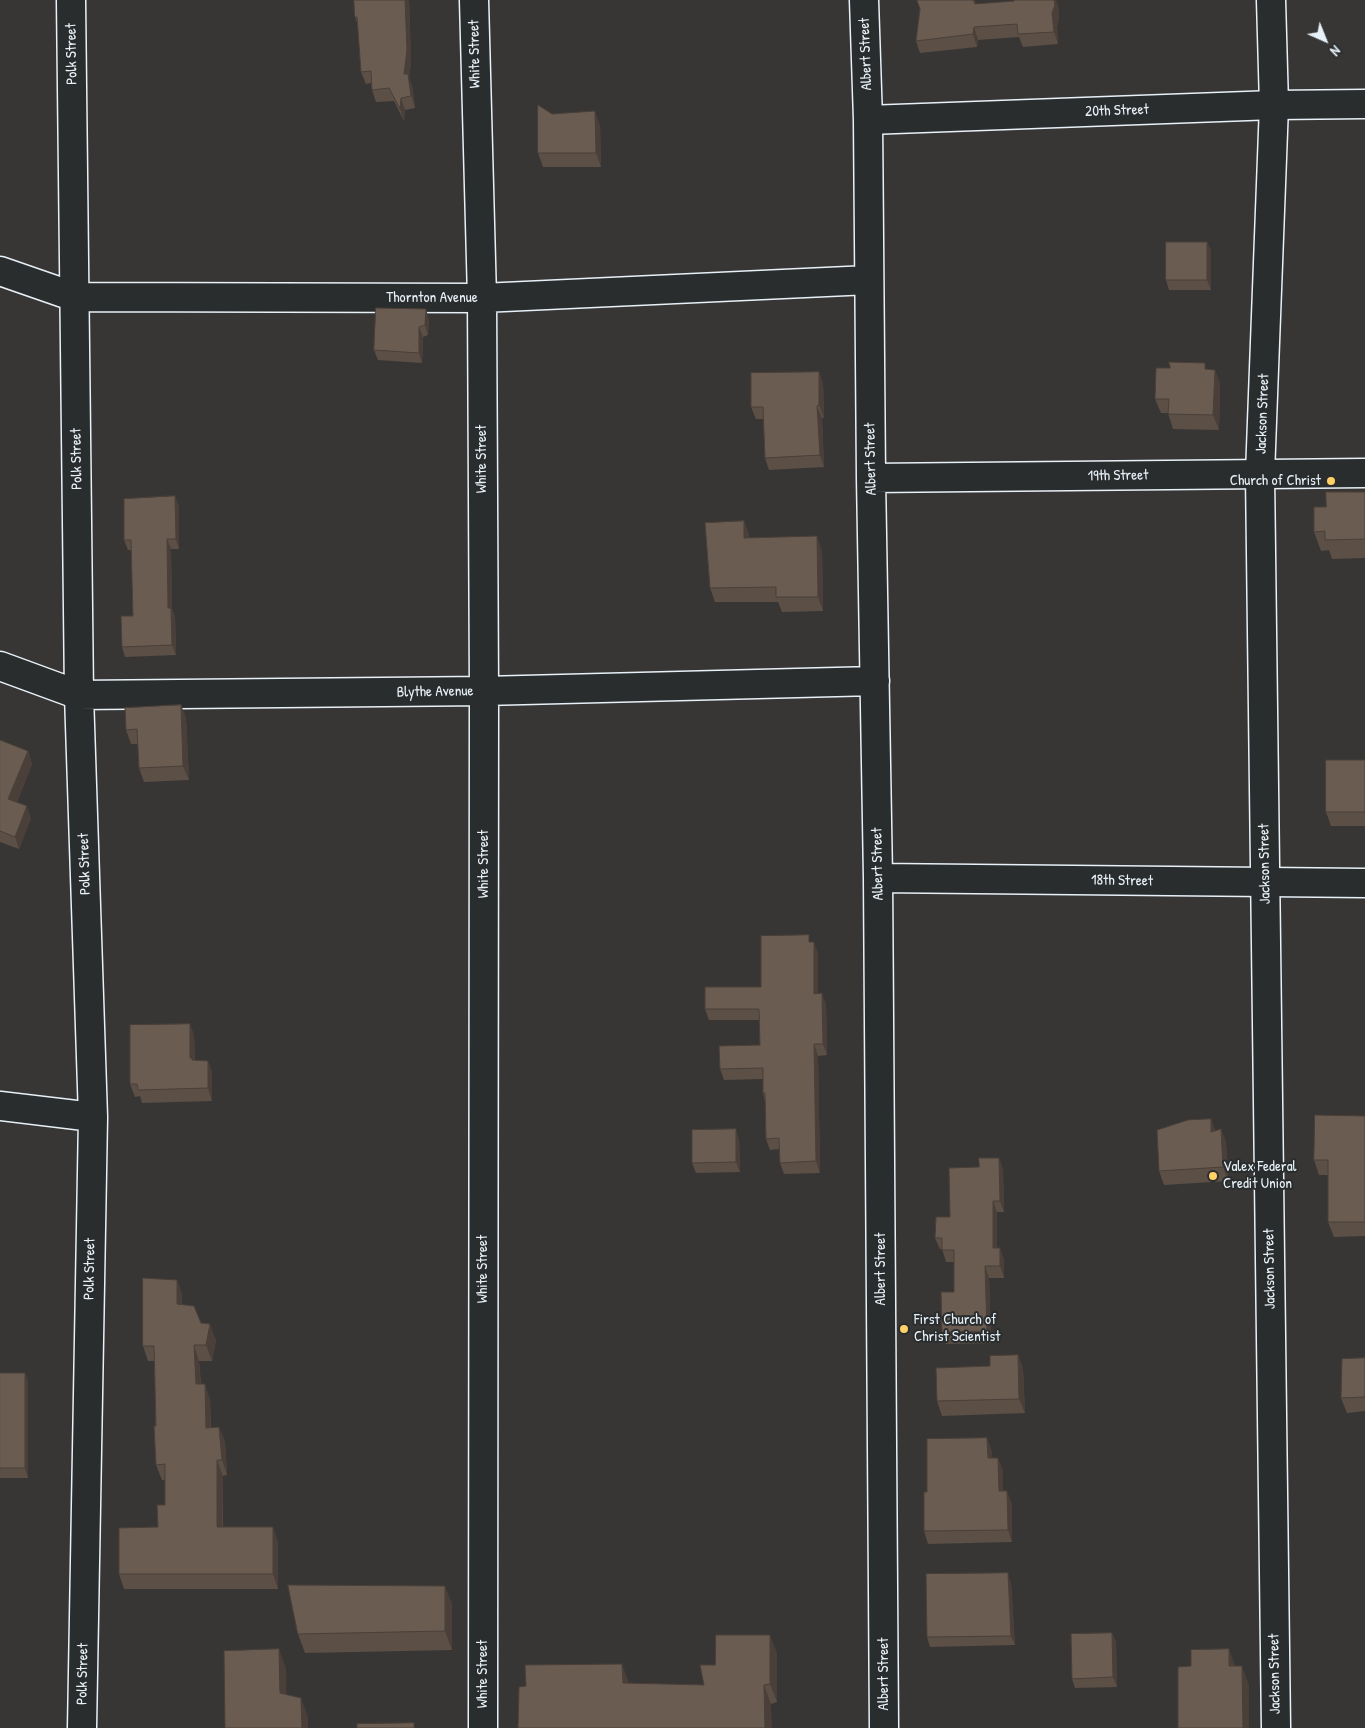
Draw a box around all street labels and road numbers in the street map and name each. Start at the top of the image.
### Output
street label: Albert Street [856,17,876,91]
street label: White Street [465,20,485,88]
street label: Polk Street [62,23,82,85]
street label: 20th Street [1085,101,1149,121]
street label: Thornton Avenue [386,289,478,307]
street label: Jackson Street [1253,373,1273,455]
street label: Albert Street [861,422,881,496]
street label: White Street [473,425,491,493]
street label: Polk Street [67,428,87,490]
street label: 19th Street [1087,466,1149,486]
street label: Blythe Avenue [396,682,474,702]
street label: Jackson Street [1255,824,1275,904]
street label: Albert Street [868,827,888,901]
street label: White Street [475,830,493,898]
street label: Polk Street [75,833,95,895]
street label: 18th Street [1091,871,1153,891]
street label: Jackson Street [1260,1229,1280,1309]
street label: Albert Street [872,1233,890,1305]
street label: White Street [474,1235,492,1303]
street label: Polk Street [80,1238,100,1300]
street label: Jackson Street [1265,1634,1285,1714]
street label: Albert Street [875,1638,893,1710]
street label: White Street [474,1640,492,1708]
street label: Polk Street [73,1643,93,1705]

